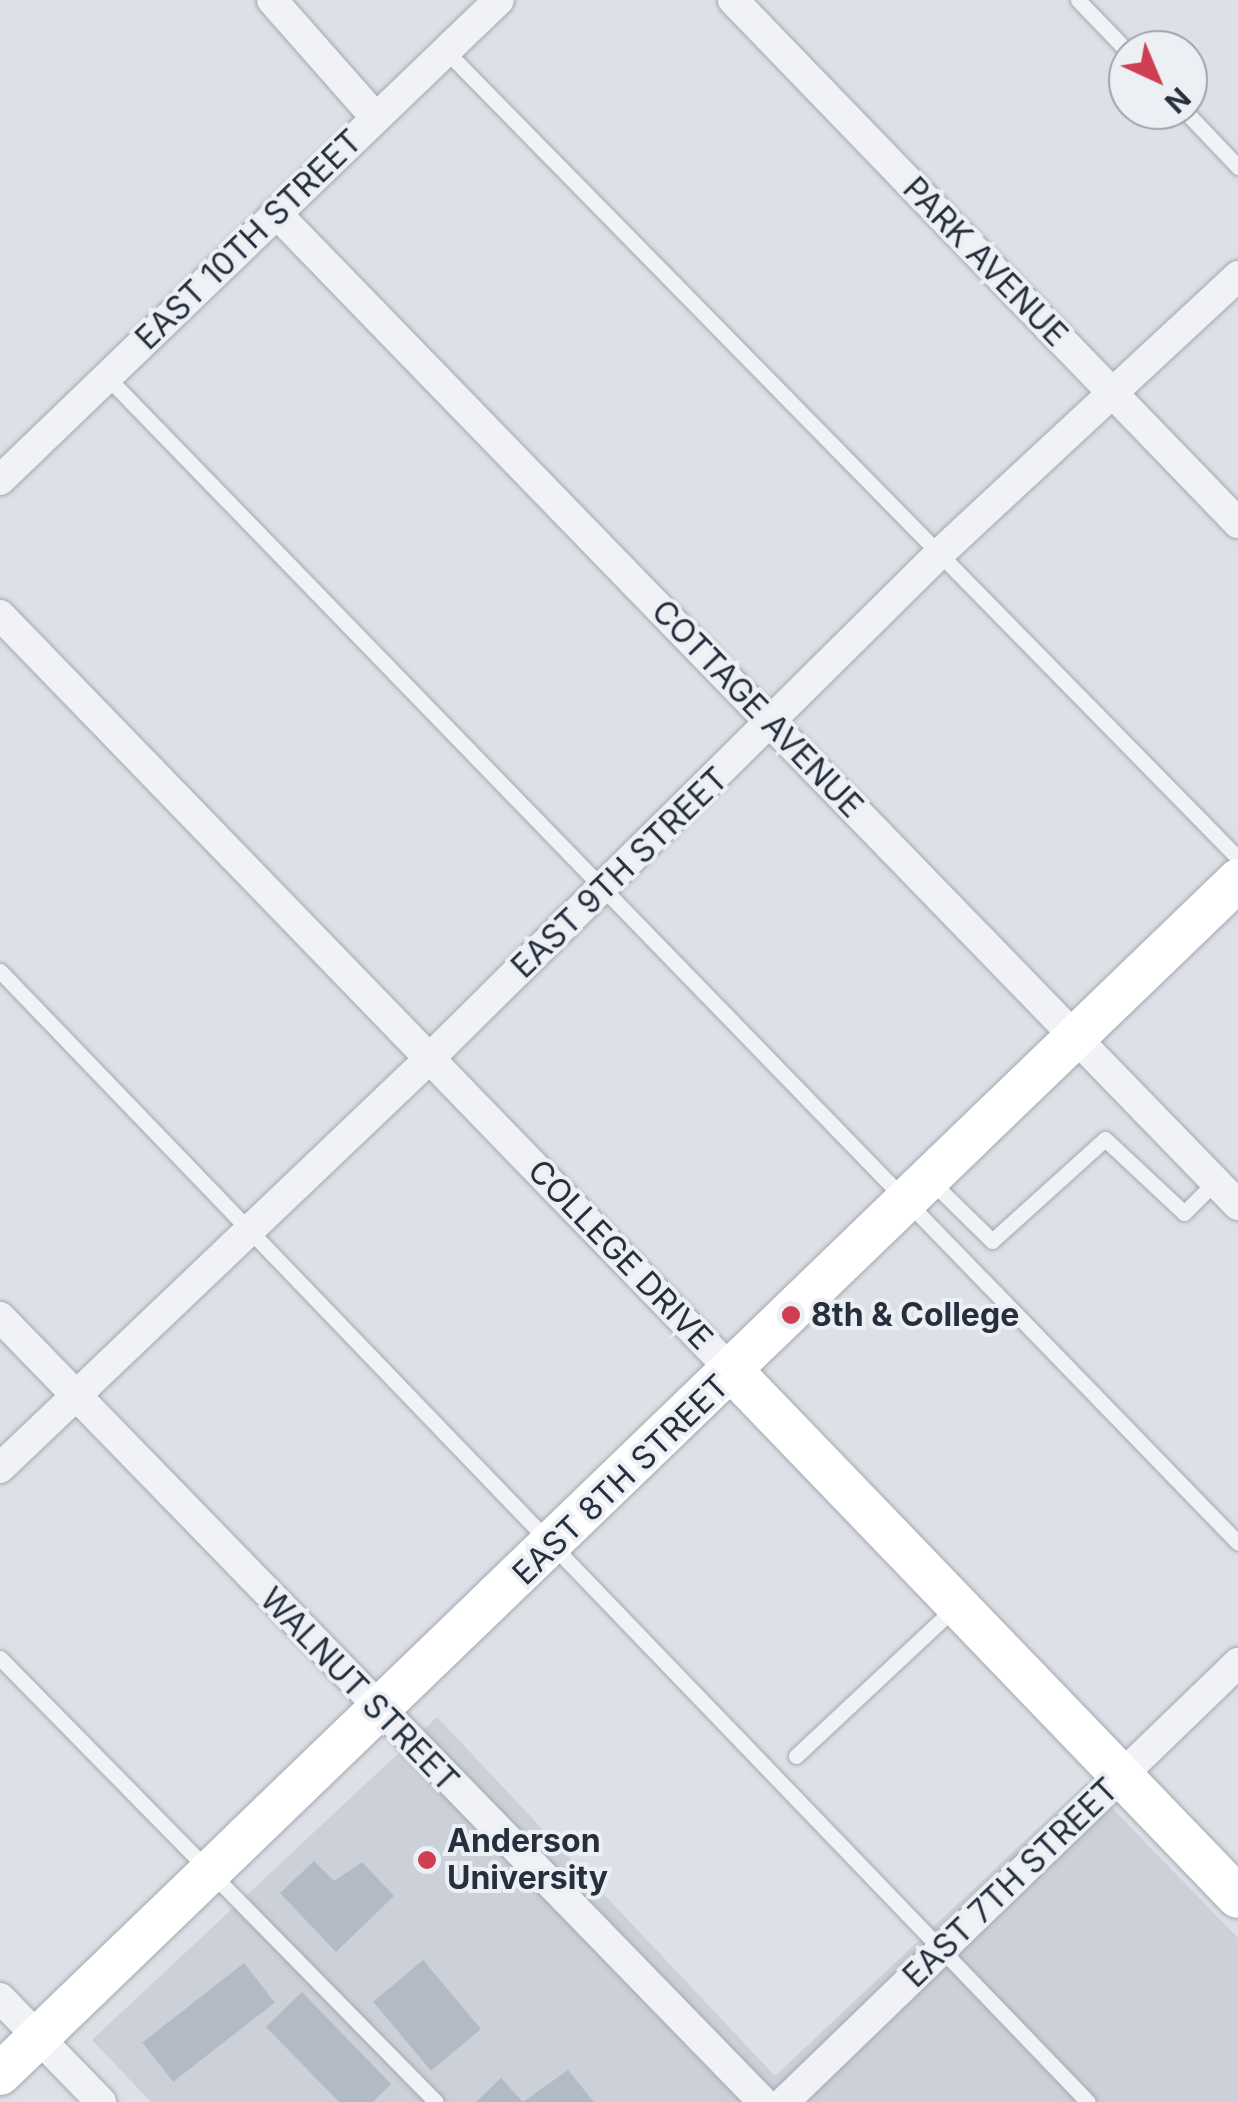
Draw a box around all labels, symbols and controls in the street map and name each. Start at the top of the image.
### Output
north arrow [1108,30,1208,130]
text: N [1158,80,1197,120]
street label: EAST 10TH STREET [128,122,370,358]
street label: PARK AVENUE [895,170,1075,354]
street label: COTTAGE AVENUE [644,592,870,826]
street label: EAST 9TH STREET [504,760,736,986]
street label: COLLEGE DRIVE [520,1152,720,1358]
place label: 8th & College [811,1296,1019,1334]
marker: 8th & College [780,1304,802,1326]
street label: EAST 8TH STREET [505,1367,737,1593]
street label: WALNUT STREET [252,1580,466,1800]
street label: EAST 7TH STREET [896,1771,1126,1995]
place label: Anderson University [447,1823,608,1898]
marker: Anderson University [416,1849,438,1871]

